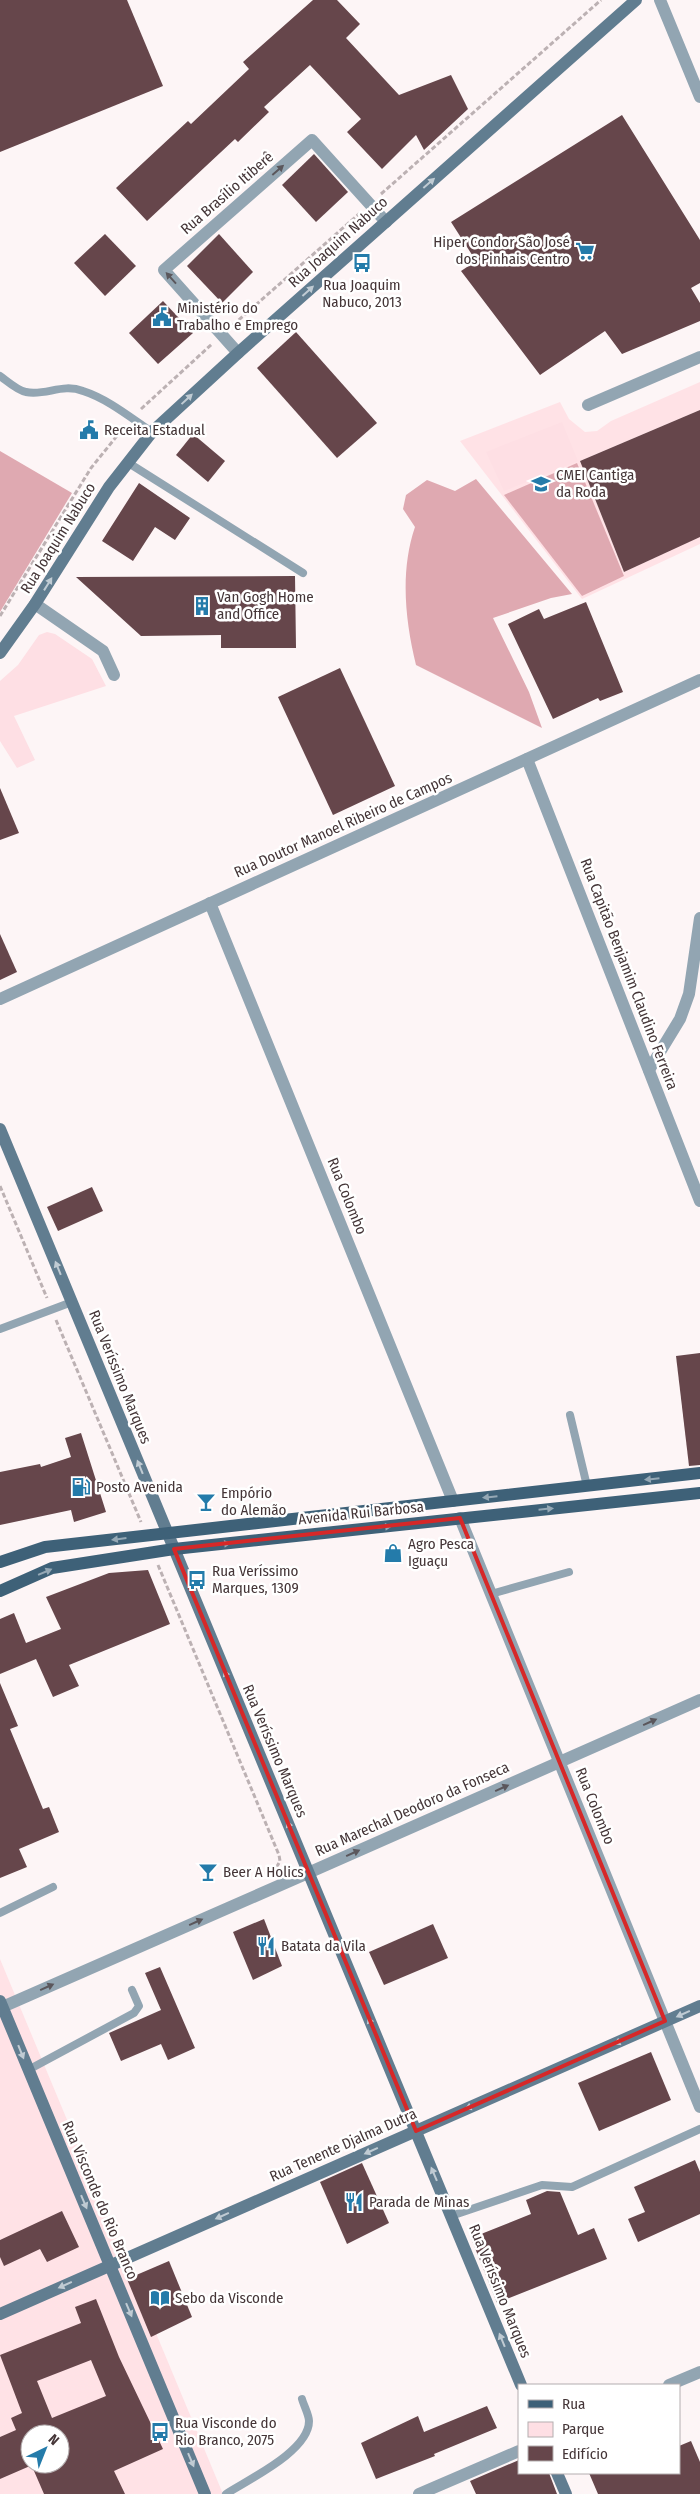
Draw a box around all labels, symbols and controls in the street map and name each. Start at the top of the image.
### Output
street label: Rua Brasílio Itiberê [177,148,277,238]
one-way arrow [272,164,285,175]
one-way arrow [423,177,435,189]
street label: Rua Joaquim Nabuco [285,193,391,291]
place label: Hiper Condor São José dos Pinhais Centro [433,233,570,268]
supermarket icon: Hiper Condor São José dos Pinhais Centro [574,240,596,262]
bus stop icon: Rua Joaquim Nabuco, 2013 [351,252,373,274]
one-way arrow [165,271,176,284]
place label: Rua Joaquim Nabuco, 2013 [322,276,402,311]
one-way arrow [301,285,313,297]
place label: Ministério do Trabalho e Emprego [177,299,298,334]
public building icon: Ministério do Trabalho e Emprego [151,306,173,328]
one-way arrow [180,393,192,405]
public building icon: Receita Estadual [78,419,100,441]
place label: Receita Estadual [104,421,205,439]
place label: CMEI Cantiga da Roda [556,466,634,501]
school or university icon: CMEI Cantiga da Roda [530,473,552,495]
street label: Rua Joaquim Nabuco [17,479,99,597]
one-way arrow [43,578,52,591]
place label: Van Gogh Home and Office [217,588,314,623]
building icon: Van Gogh Home and Office [191,595,213,617]
street label: Rua Doutor Manoel Ribeiro de Campos [231,769,455,881]
street label: Rua Capitão Benjamim Claudino Ferreira [576,856,682,1092]
street label: Rua Colombo [323,1155,371,1237]
one-way arrow [54,1260,62,1275]
street label: Rua Veríssimo Marques [85,1308,155,1446]
one-way arrow [136,1460,144,1474]
one-way arrow [643,1475,659,1483]
fuel station icon: Posto Avenida [70,1476,92,1498]
place label: Posto Avenida [96,1478,183,1496]
place label: Empório do Alemão [221,1484,287,1519]
bar icon: Empório do Alemão [195,1491,217,1513]
one-way arrow [482,1493,498,1501]
street label: Avenida Rui Barbosa [297,1497,425,1529]
one-way arrow [538,1505,554,1513]
one-way arrow [377,1522,393,1530]
one-way arrow [111,1535,127,1543]
place label: Agro Pesca Iguaçu [408,1535,474,1570]
one-way arrow [215,1540,231,1548]
shop icon: Agro Pesca Iguaçu [382,1542,404,1564]
place label: Rua Veríssimo Marques, 1309 [212,1562,299,1597]
one-way arrow [38,1567,52,1575]
bus stop icon: Rua Veríssimo Marques, 1309 [186,1569,208,1591]
one-way arrow [223,1670,231,1685]
street label: Rua Veríssimo Marques [239,1682,311,1820]
one-way arrow [643,1718,657,1726]
street label: Rua Marechal Deodoro da Fonseca [312,1758,512,1860]
street label: Rua Colombo [571,1765,619,1847]
one-way arrow [495,1783,509,1791]
one-way arrow [285,1820,293,1835]
one-way arrow [346,1849,360,1857]
bar icon: Beer A Holics [197,1861,219,1883]
place label: Beer A Holics [223,1863,304,1881]
one-way arrow [189,1917,203,1925]
restaurant icon: Batata da Vila [255,1935,277,1957]
place label: Batata da Vila [281,1937,366,1955]
one-way arrow [40,1983,54,1991]
one-way arrow [676,2010,690,2018]
one-way arrow [367,2017,375,2031]
one-way arrow [614,2037,628,2045]
one-way arrow [17,2045,25,2060]
one-way arrow [465,2103,479,2111]
street label: Rua Tenente Djalma Dutra [267,2104,419,2186]
street label: Rua Visconde do Rio Branco [58,2118,142,2282]
one-way arrow [364,2147,378,2155]
one-way arrow [429,2167,437,2181]
restaurant icon: Parada de Minas [343,2191,365,2213]
place label: Parada de Minas [369,2193,469,2211]
one-way arrow [80,2195,88,2209]
one-way arrow [215,2212,229,2220]
street label: Rua Veríssimo Marques [465,2222,535,2360]
one-way arrow [58,2281,72,2289]
library icon: Sebo da Visconde [149,2287,171,2309]
place label: Sebo da Visconde [175,2289,283,2307]
one-way arrow [125,2303,133,2317]
one-way arrow [498,2333,506,2347]
legend [518,2384,680,2474]
text: Rua [562,2395,585,2413]
place label: Rua Visconde do Rio Branco, 2075 [175,2414,277,2449]
text: Parque [562,2420,605,2438]
bus stop icon: Rua Visconde do Rio Branco, 2075 [149,2421,171,2443]
north arrow [20,2424,70,2474]
text: N [45,2431,62,2449]
text: Edifício [562,2445,608,2463]
one-way arrow [187,2453,195,2468]

